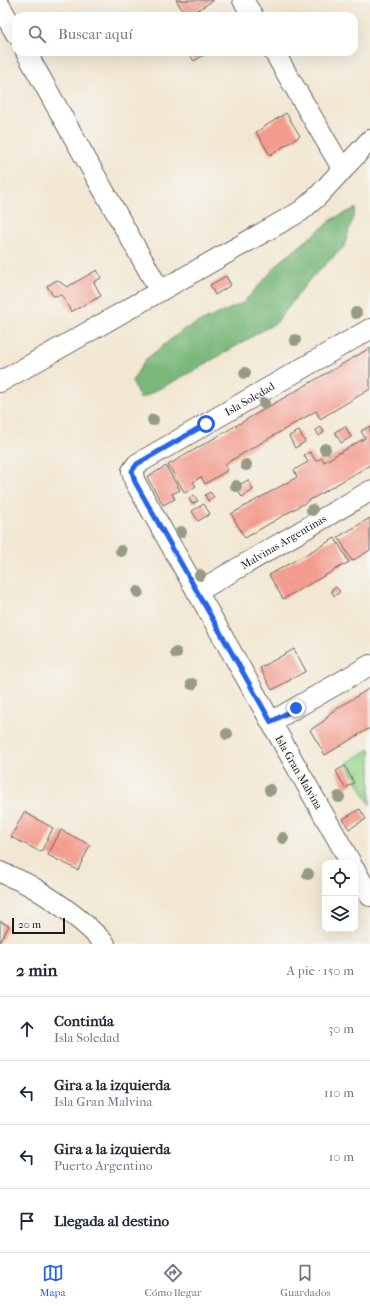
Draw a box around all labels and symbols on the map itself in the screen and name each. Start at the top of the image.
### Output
street label: Isla Soledad [222,379,278,419]
route start [197,415,215,433]
street label: Malvinas Argentinas [238,512,329,572]
route end [287,699,305,717]
street label: Isla Gran Malvina [272,733,325,812]
scale bar [12,916,65,935]

